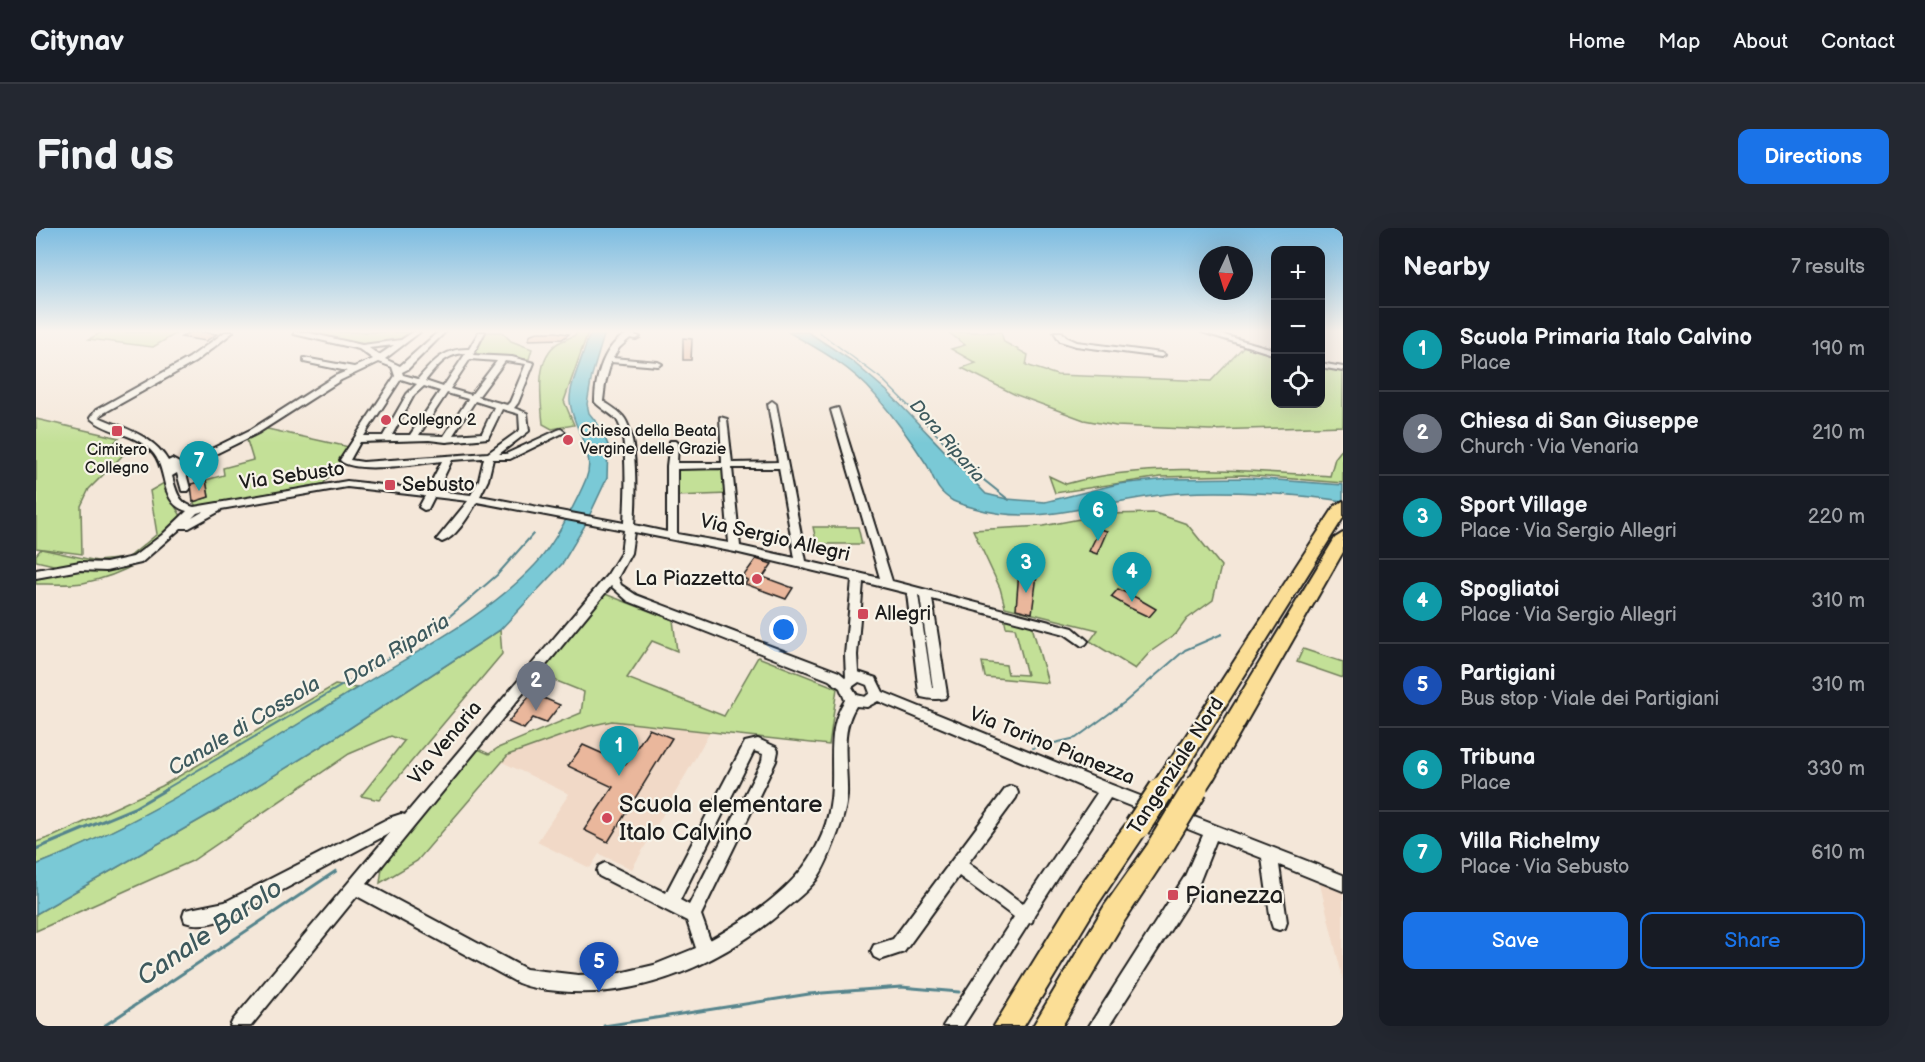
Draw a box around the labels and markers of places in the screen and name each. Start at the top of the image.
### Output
place label: Collegno 2 [398,411,477,430]
marker: Collegno 2 [379,413,393,427]
place label: Chiesa della Beata Vergine delle Grazie [580,422,727,459]
marker: Cimitero Collegno [110,424,124,438]
marker: Chiesa della Beata Vergine delle Grazie [561,433,575,447]
place label: Cimitero Collegno [85,441,149,478]
pin: 7 [180,442,218,491]
place label: Sebusto [402,473,475,497]
marker: Sebusto [383,478,397,492]
pin: 6 [1078,492,1118,541]
pin: 3 [1006,544,1046,593]
pin: 4 [1112,552,1152,602]
place label: La Piazzetta [635,567,745,591]
marker: La Piazzetta [750,572,764,586]
place label: Allegri [875,602,931,626]
marker: Allegri [856,607,870,621]
pin: 2 [516,662,556,711]
pin: 1 [600,726,638,776]
place label: Scuola elementare Italo Calvino [619,790,822,847]
marker: Scuola elementare Italo Calvino [600,811,614,825]
place label: Pianezza [1185,881,1283,910]
marker: Pianezza [1166,888,1180,902]
pin: 5 [580,942,618,992]

